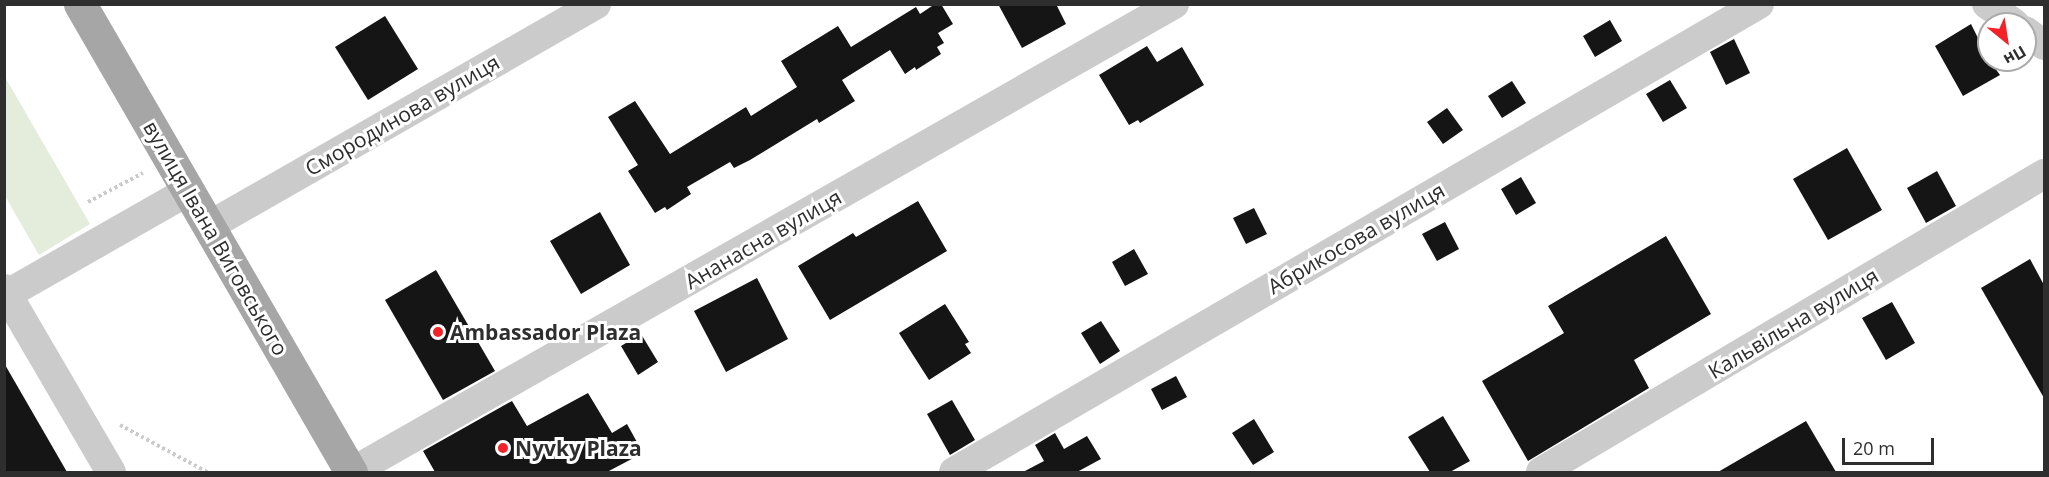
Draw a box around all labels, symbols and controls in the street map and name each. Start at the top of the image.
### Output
north arrow [1977,12,2037,72]
text: Пн [2000,41,2030,71]
street label: Смородинова вулиця [300,49,504,181]
street label: вулиця Івана Виговського [138,116,294,360]
street label: Абрикосова вулиця [1263,177,1449,299]
street label: Ананасна вулиця [680,184,846,294]
street label: Кальвільна вулиця [1703,262,1883,384]
place label: Ambassador Plaza [450,319,641,345]
marker: Ambassador Plaza [431,325,445,339]
scale bar [1845,426,1936,464]
place label: Nyvky Plaza [515,435,642,461]
text: 20 m [1853,436,1895,460]
marker: Nyvky Plaza [496,441,510,455]

